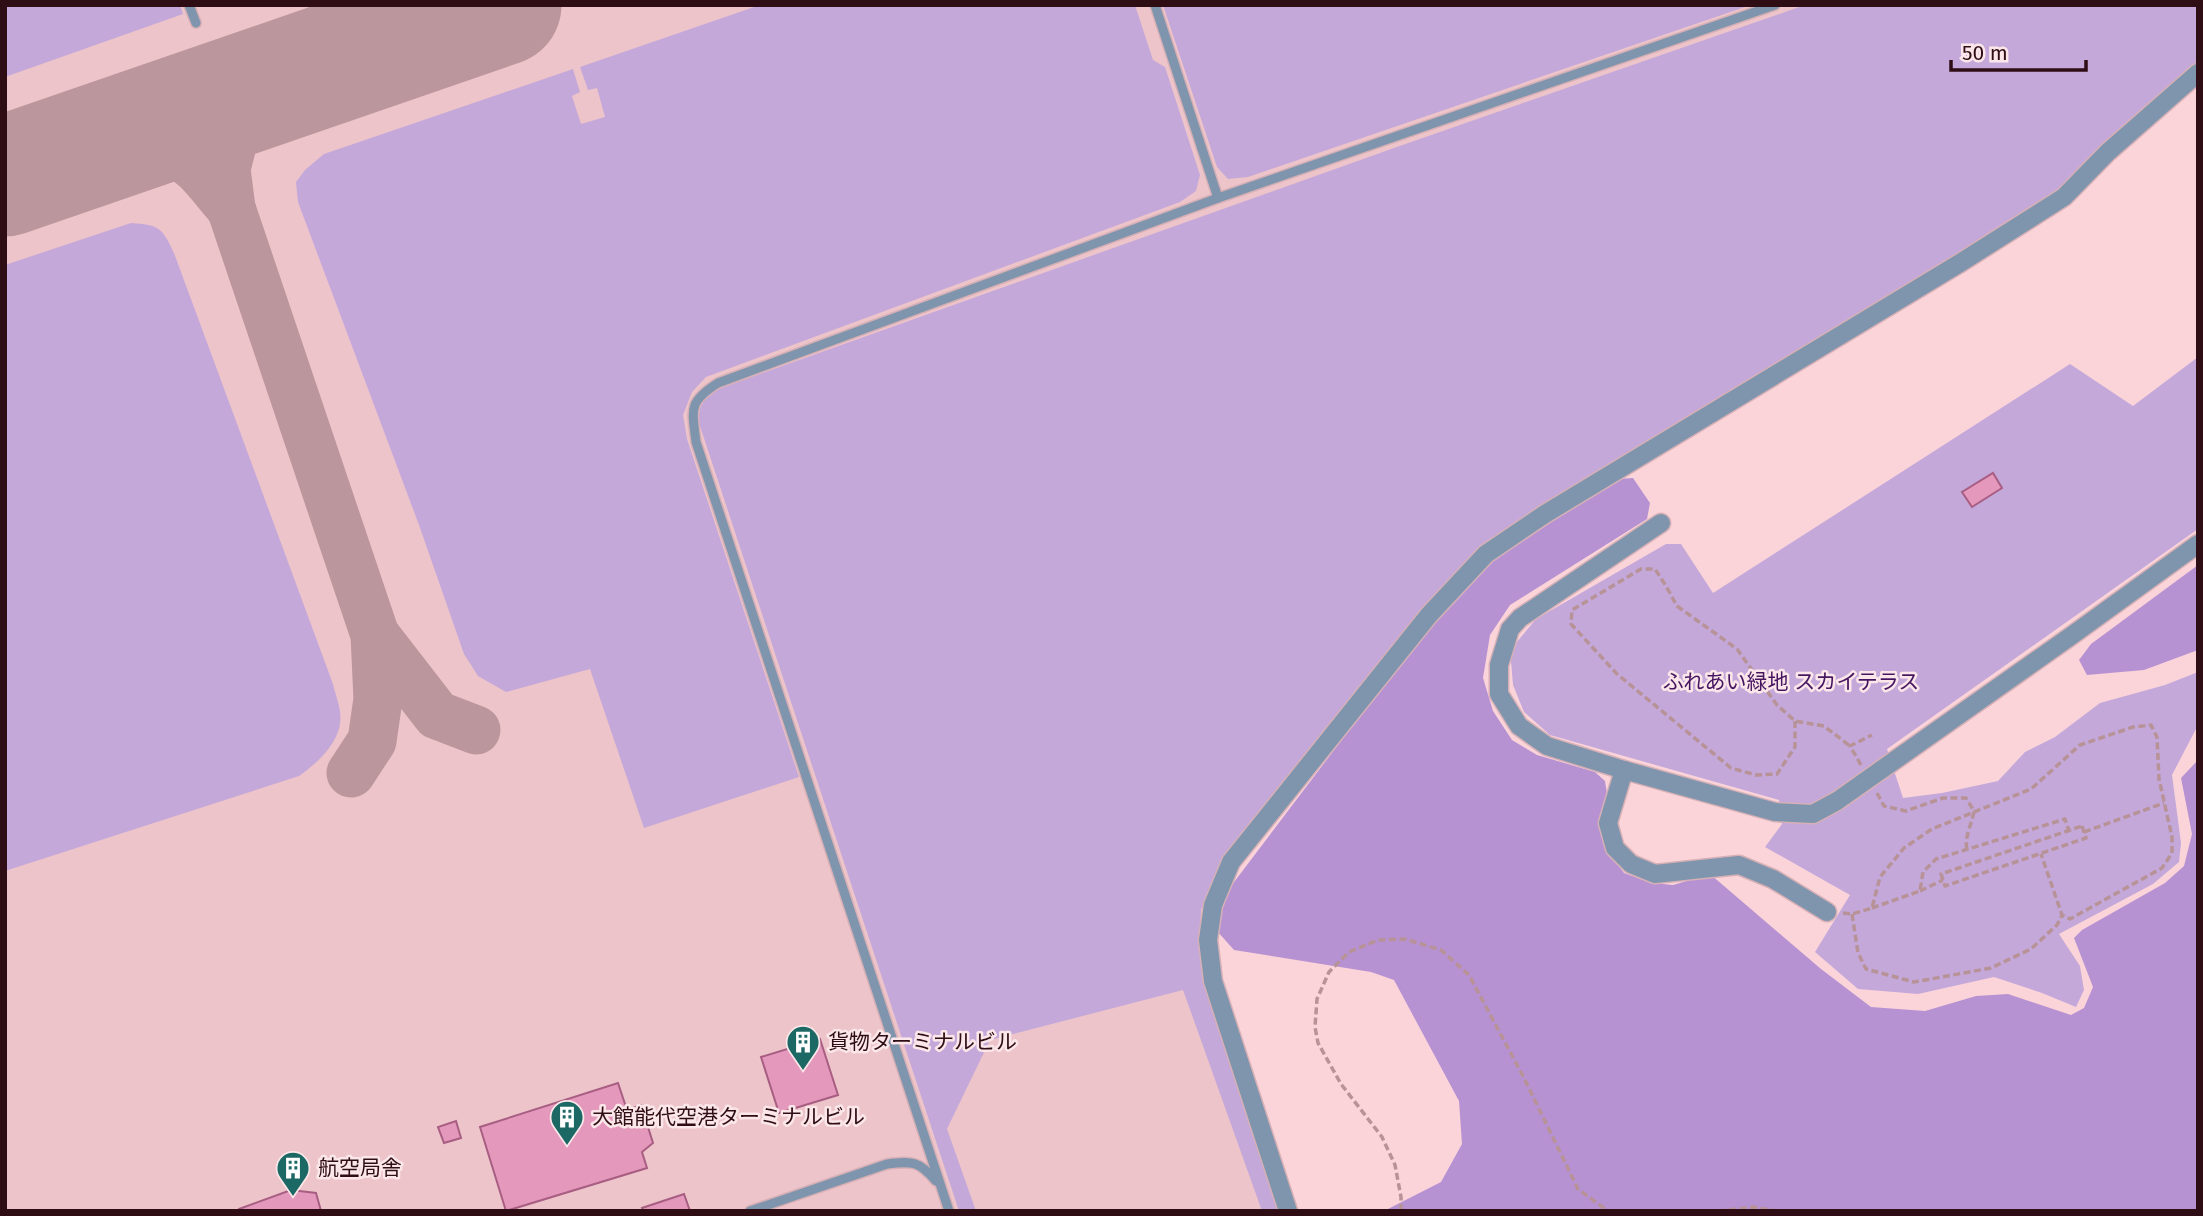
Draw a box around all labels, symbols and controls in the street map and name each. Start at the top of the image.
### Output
scale bar [1951,28,2086,72]
text: 50 m [1962,40,2008,66]
park label: ふれあい緑地 スカイテラス [1663,669,1919,695]
building icon: 貨物ターミナルビル [784,1023,822,1072]
place label: 貨物ターミナルビル [828,1029,1017,1055]
building icon: 大館能代空港ターミナルビル [548,1098,586,1147]
place label: 大館能代空港ターミナルビル [592,1104,865,1130]
building icon: 航空局舎 [274,1149,312,1198]
place label: 航空局舎 [318,1155,402,1181]

